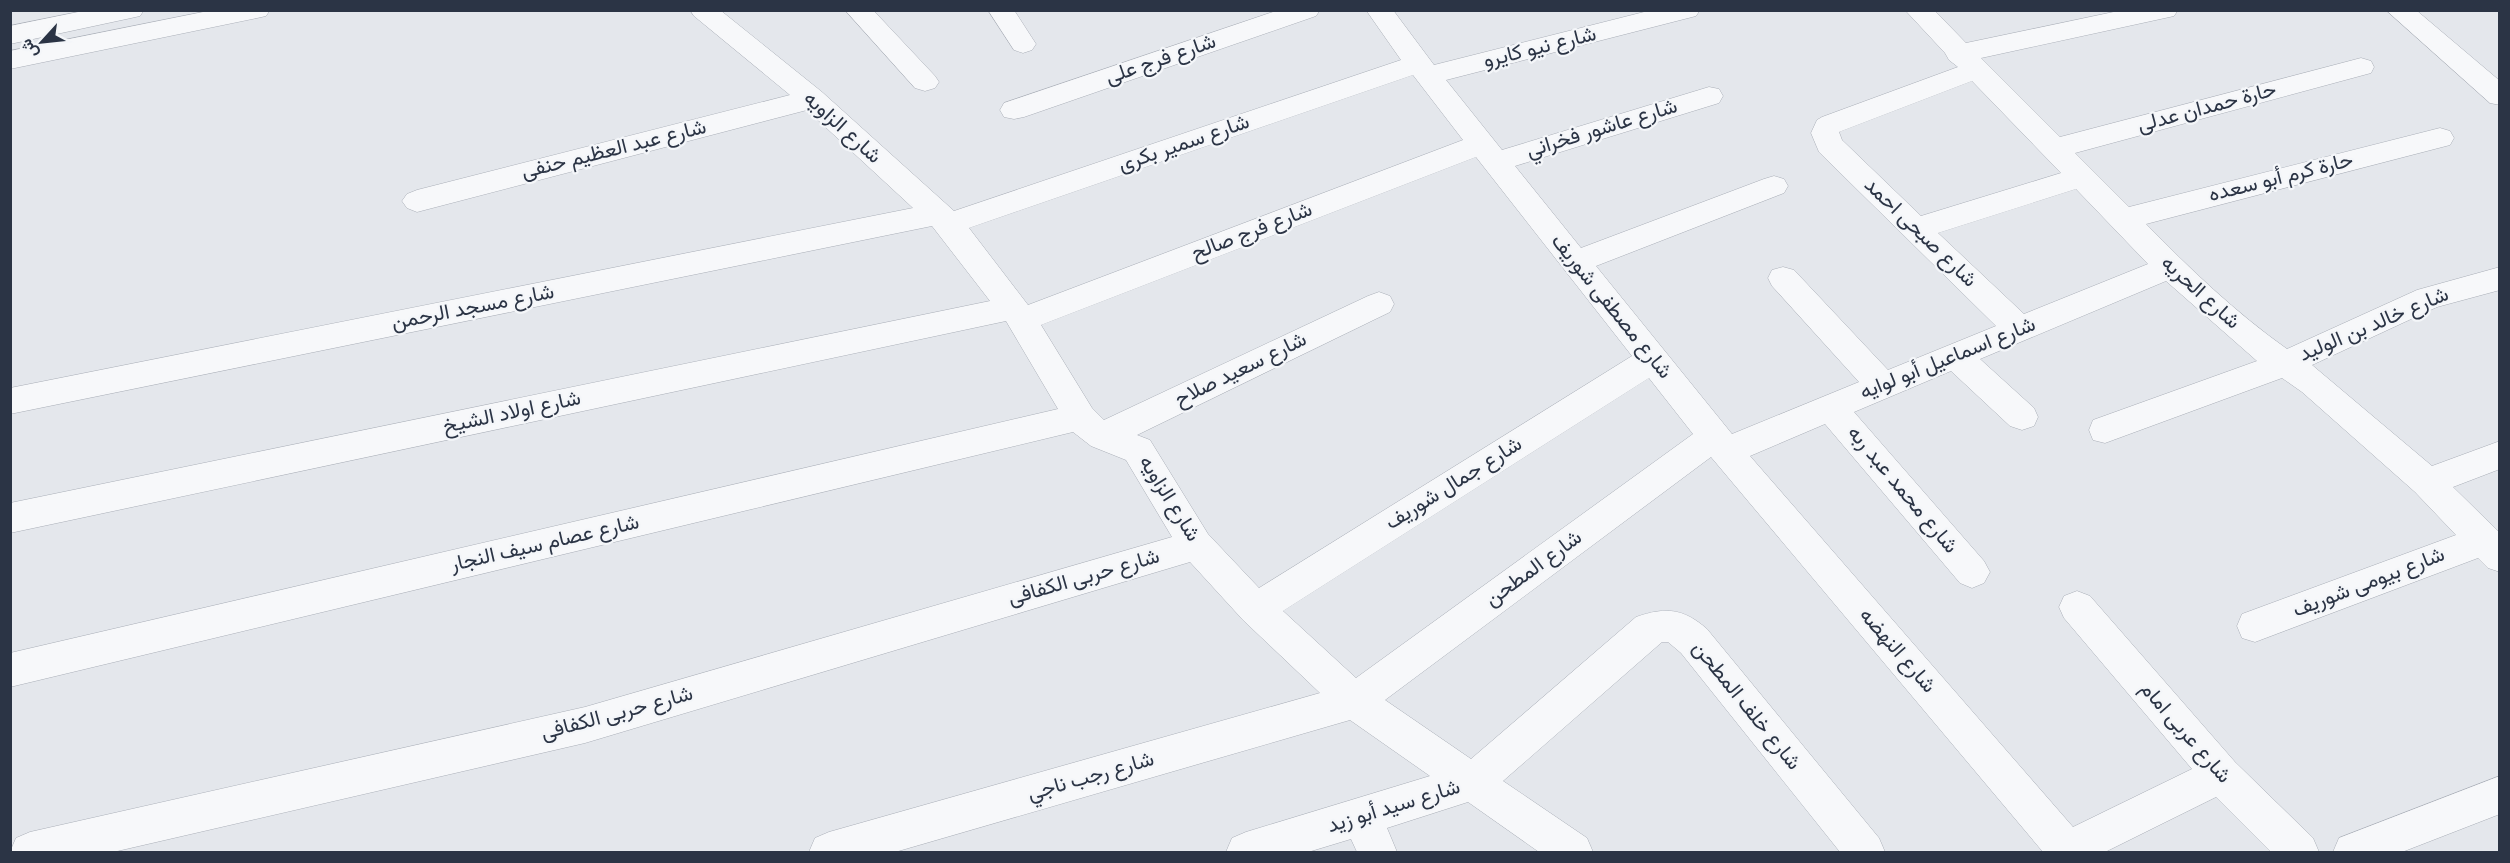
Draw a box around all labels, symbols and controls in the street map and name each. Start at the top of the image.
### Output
north arrow [12,12,72,72]
street label: شارع نيو كايرو [1481,21,1599,75]
street label: شارع فرج على [1102,28,1220,92]
text: ش [17,35,44,61]
street label: حارة حمدان عدلى [2134,76,2280,140]
street label: شارع الزاويه [797,86,887,170]
street label: شارع عاشور فخراني [1523,93,1681,167]
street label: شارع سمير بكرى [1115,109,1253,179]
street label: شارع عبد العظيم حنفى [519,114,709,186]
street label: حارة كرم أبو سعده [2206,147,2356,209]
street label: شارع صبحى احمد [1858,172,1982,294]
street label: شارع فرج صالح [1188,197,1316,267]
street label: شارع مصطفى شوريف [1544,229,1678,385]
street label: شارع الحريه [2155,250,2245,336]
street label: شارع مسجد الرحمن [389,279,557,337]
street label: شارع خالد بن الوليد [2295,281,2453,369]
street label: شارع اسماعيل أبو لوايه [1856,311,2040,407]
street label: شارع سعيد صلاح [1170,326,1312,414]
street label: شارع اولاد الشيخ [441,385,583,441]
street label: شارع محمد عبد ربه [1841,420,1963,560]
street label: شارع جمال شوريف [1381,431,1527,537]
street label: شارع الزاويه [1132,451,1206,547]
street label: شارع عصام سيف النجار [447,509,642,579]
street label: شارع المطحن [1480,525,1588,613]
street label: شارع بيومى شوريف [2289,542,2449,624]
street label: شارع حربى الكفافى [1005,543,1163,613]
street label: شارع النهضه [1853,603,1941,699]
street label: شارع خلف المطحن [1685,636,1807,776]
street label: شارع عربى امام [2133,676,2237,790]
street label: شارع حربى الكفافى [538,681,696,747]
street label: شارع رجب ناجي [1025,746,1158,810]
street label: شارع سيد أبو زيد [1324,774,1464,840]

